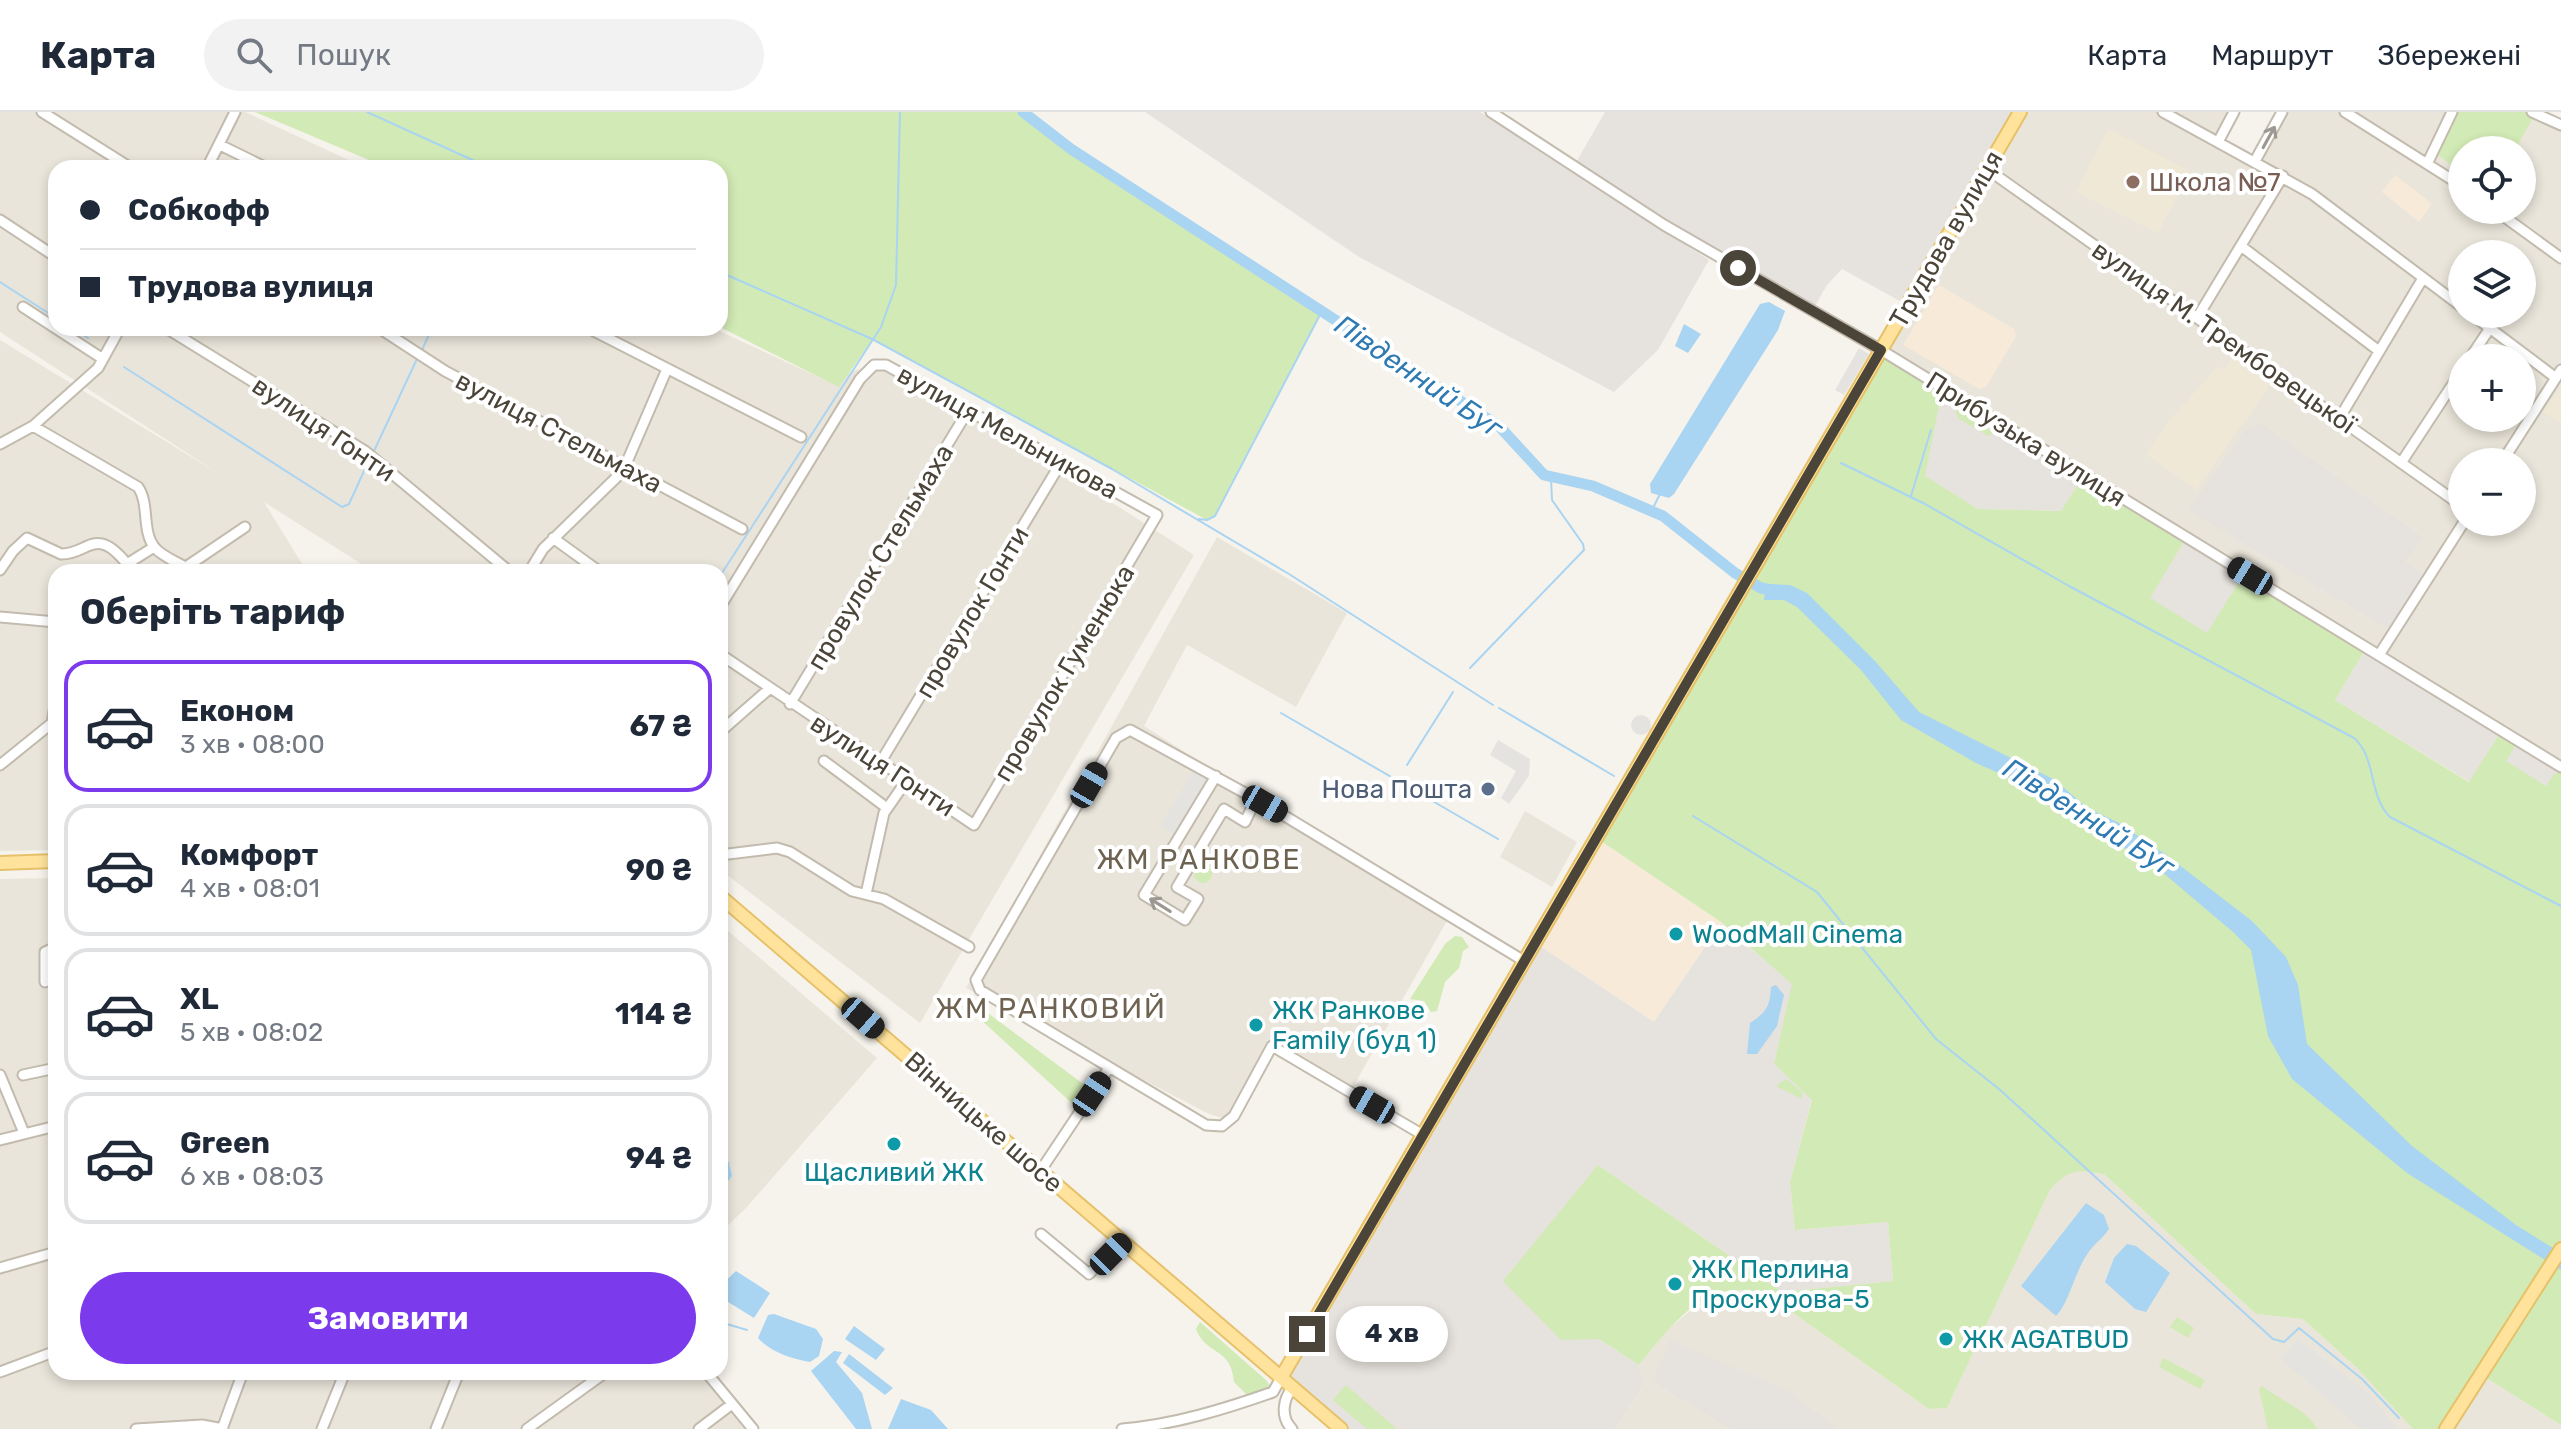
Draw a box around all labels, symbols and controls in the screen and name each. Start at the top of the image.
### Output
search box [204,19,764,91]
text: Карта [40,32,156,78]
icon: search [232,33,276,77]
text: Пошук [296,37,391,73]
text: Карта [2087,39,2167,72]
text: Маршрут [2211,39,2333,72]
text: Збережені [2377,39,2521,72]
one-way arrow [2261,125,2277,149]
map controls [2448,136,2536,536]
button: locate [2448,136,2536,224]
street label: Трудова вулиця [1883,145,2010,333]
place label: Школа №7 [2149,167,2281,198]
marker: Школа №7 [2124,173,2142,191]
text: Собкофф [128,192,270,228]
street label: вулиця М. Трембовецької [2086,234,2362,441]
button: layers [2448,240,2536,328]
route start [1720,250,1756,286]
text: Трудова вулиця [128,269,374,305]
water label: Південний Буг [1329,308,1510,446]
button: + [2448,344,2536,432]
street label: вулиця Мельникова [892,359,1124,506]
street label: вулиця Стельмаха [450,365,667,500]
street label: Прибузька вулиця [1920,365,2131,513]
street label: вулиця Гонти [246,370,401,489]
street label: провулок Стельмаха [801,439,960,676]
button: − [2448,448,2536,536]
street label: провулок Гонти [909,521,1036,704]
car [2223,553,2277,599]
street label: провулок Гуменюка [988,559,1141,787]
text: Оберіть тариф [80,590,345,633]
icon: car [84,690,156,762]
text: Економ [180,693,294,729]
street label: вулиця Гонти [805,707,961,824]
text: 67 ₴ [630,708,692,744]
text: 3 хв · 08:00 [180,729,325,760]
water label: Південний Буг [1997,752,2182,884]
car [1067,758,1111,812]
place label: Нова Пошта [1322,774,1472,805]
marker: Нова Пошта [1479,780,1497,798]
car [1238,782,1292,826]
icon: car [84,834,156,906]
text: Комфорт [180,837,318,873]
district label: ЖМ РАНКОВЕ [1096,843,1302,876]
text: 90 ₴ [626,852,692,888]
text: 4 хв · 08:01 [180,873,320,904]
one-way arrow [1149,896,1172,912]
place label: WoodMall Cinema [1692,919,1903,950]
marker: WoodMall Cinema [1667,925,1685,943]
icon: car [84,978,156,1050]
text: XL [180,981,219,1017]
district label: ЖМ РАНКОВИЙ [935,992,1167,1025]
car [837,993,889,1043]
place label: ЖК Ранкове Family (буд 1) [1272,995,1437,1056]
text: 114 ₴ [615,996,692,1032]
marker: ЖК Ранкове Family (буд 1) [1247,1016,1265,1034]
text: 5 хв · 08:02 [180,1017,323,1048]
street label: Вінницьке шосе [898,1045,1069,1199]
car [1069,1067,1115,1121]
car [1345,1083,1399,1127]
icon: car [84,1122,156,1194]
text: Green [180,1125,270,1161]
marker: Щасливий ЖК [885,1135,903,1153]
text: 94 ₴ [626,1140,692,1176]
place label: Щасливий ЖК [804,1157,984,1188]
text: 6 хв · 08:03 [180,1161,324,1192]
car [1086,1229,1136,1279]
place label: ЖК Перлина Проскурова-5 [1691,1254,1870,1315]
button: Замовити [80,1272,696,1364]
marker: ЖК Перлина Проскурова-5 [1666,1275,1684,1293]
callout: 4 хв [1335,1306,1447,1362]
route end [1289,1316,1325,1352]
text: 4 хв [1365,1318,1419,1349]
place label: ЖК AGATBUD [1962,1324,2129,1355]
marker: ЖК AGATBUD [1937,1330,1955,1348]

